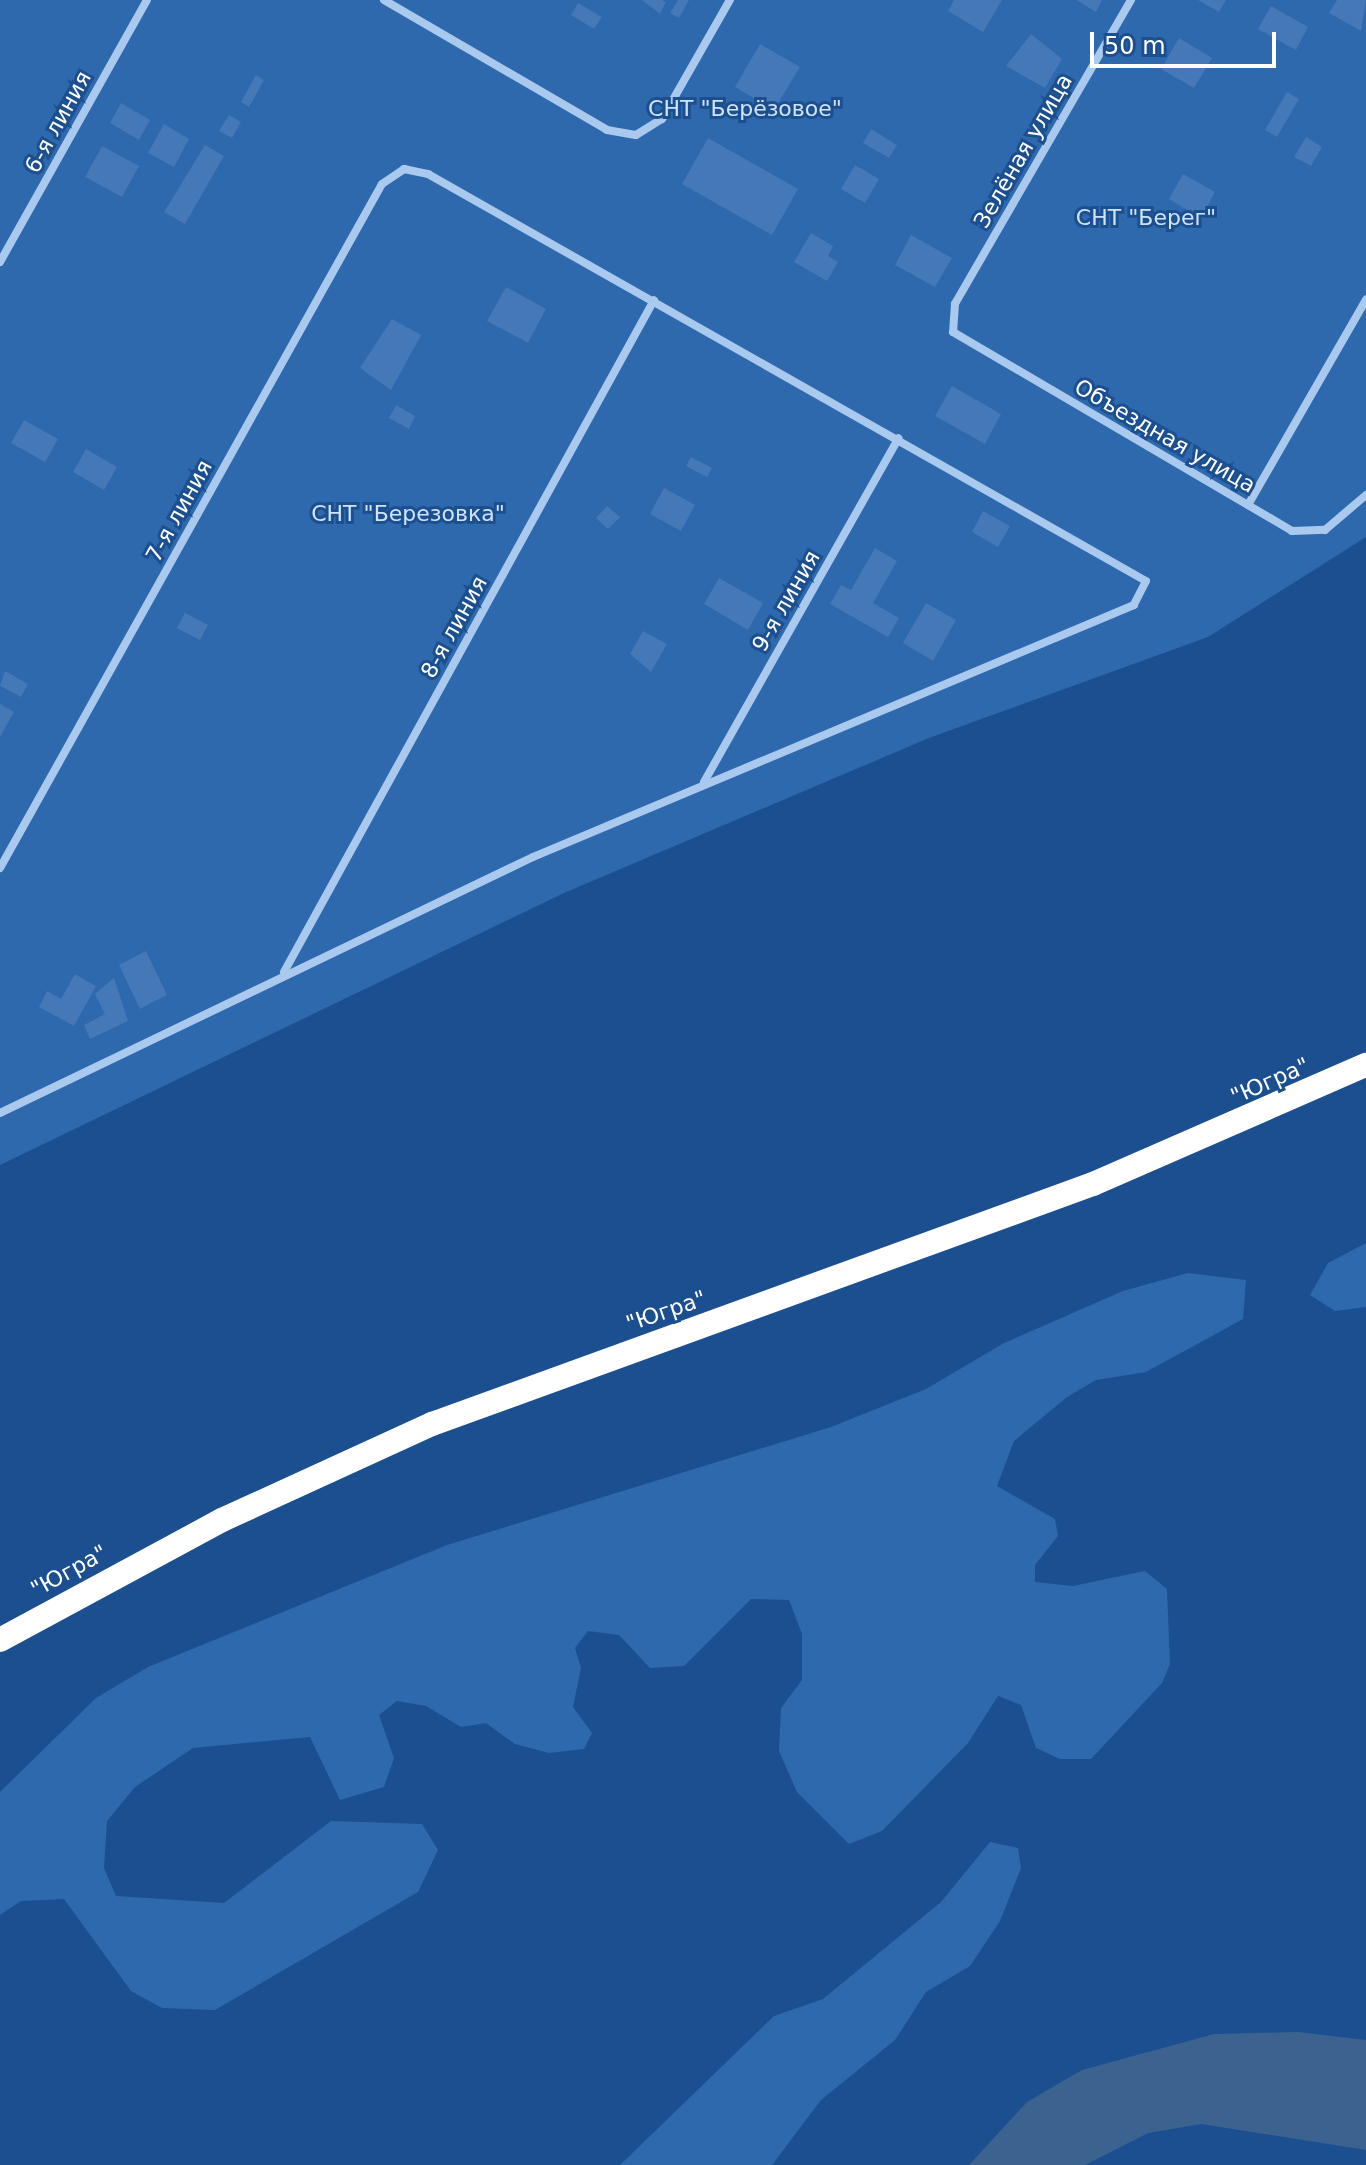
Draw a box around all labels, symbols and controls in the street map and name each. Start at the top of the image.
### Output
scale bar [1094,16,1280,66]
text: 50 m [1104,32,1166,60]
street label: 6-я линия [19,66,97,178]
street label: Зелёная улица [968,69,1078,233]
park label: СНТ "Берёзовое" [648,96,842,122]
park label: СНТ "Берег" [1076,205,1216,231]
street label: Объездная улица [1070,373,1260,499]
street label: 7-я линия [140,455,218,567]
park label: СНТ "Березовка" [311,501,505,527]
street label: 9-я линия [746,546,826,656]
street label: 8-я линия [415,571,493,683]
street label: "Югра" [1227,1052,1313,1110]
street label: "Югра" [622,1285,710,1337]
street label: "Югра" [26,1539,112,1603]

